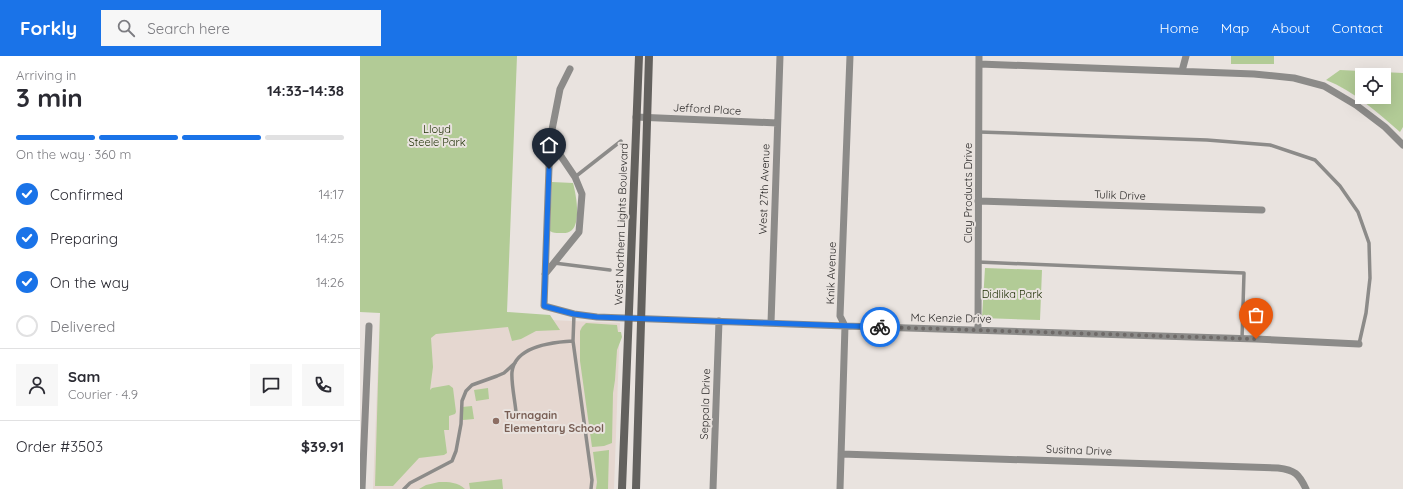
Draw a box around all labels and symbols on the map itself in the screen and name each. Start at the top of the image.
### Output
street label: Jefford Place [672,100,742,118]
park label: Lloyd Steele Park [408,122,466,149]
pin [532,128,566,169]
street label: West Northern Lights Boulevard [611,143,631,305]
street label: West 27th Avenue [755,143,773,235]
street label: Clay Products Drive [961,143,975,243]
street label: Tulik Drive [1094,187,1146,203]
street label: Knik Avenue [823,241,839,305]
park label: Didlika Park [982,287,1042,301]
pin [1239,298,1273,339]
courier [860,307,900,347]
street label: Mc Kenzie Drive [910,310,992,326]
street label: Seppala Drive [697,368,713,440]
place label: Turnagain Elementary School [504,408,604,435]
marker: Turnagain Elementary School [491,416,501,426]
street label: Susitna Drive [1046,442,1112,458]

